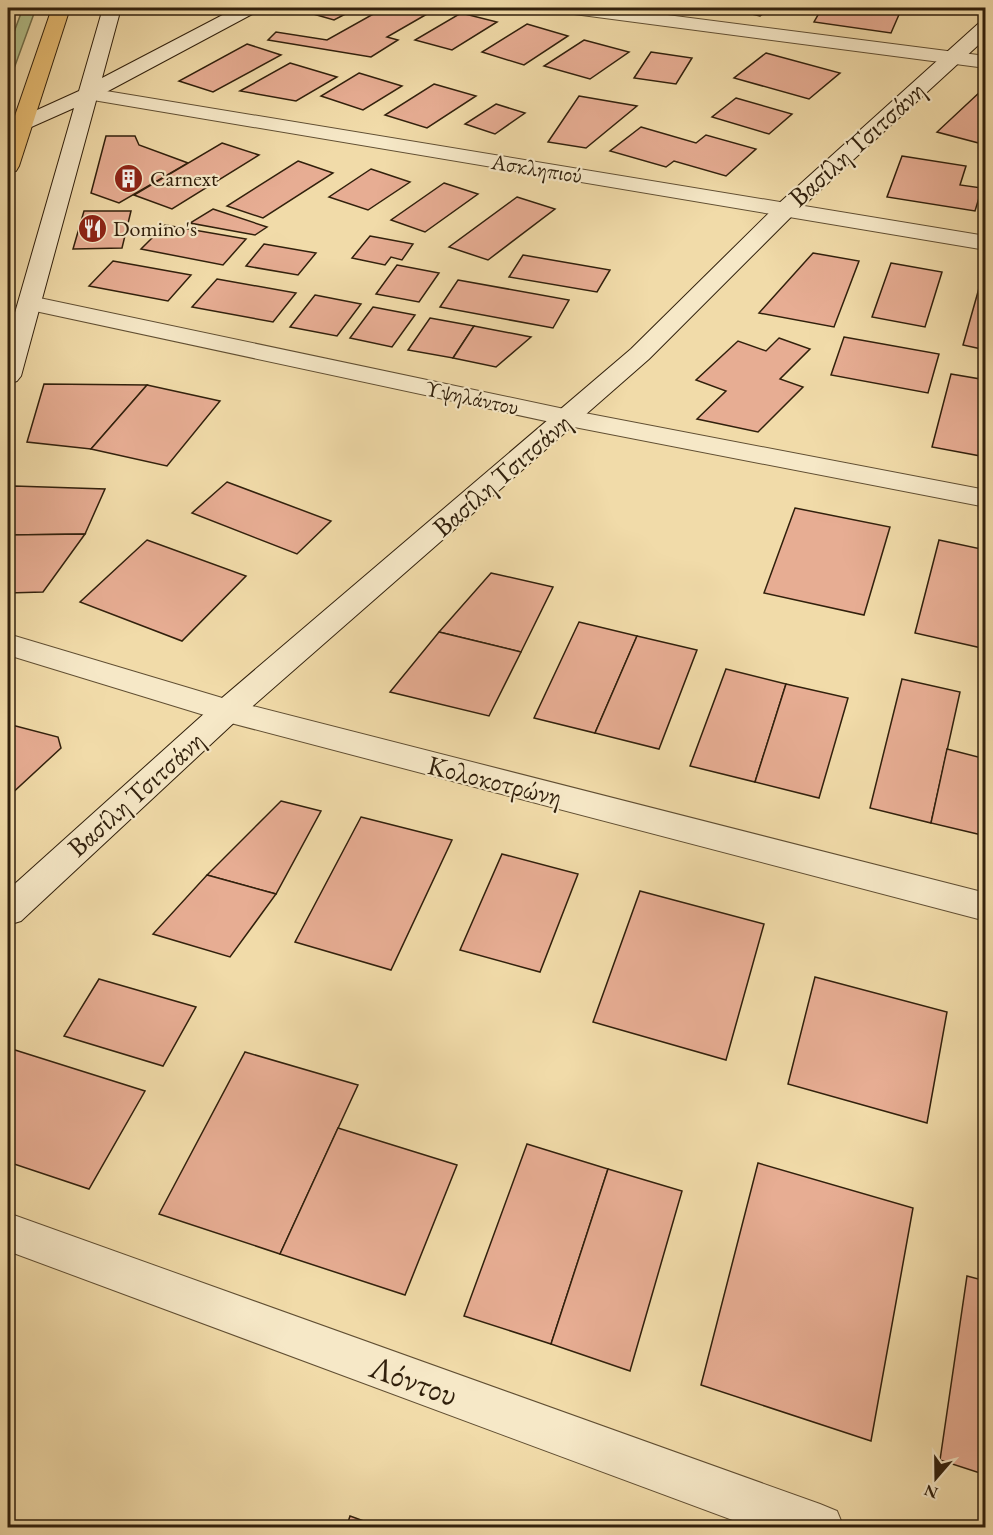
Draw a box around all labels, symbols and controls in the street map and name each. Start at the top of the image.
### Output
street label: Βασίλη Τσιτσάνη [781,73,932,214]
street label: Ασκληπιού [488,147,584,190]
building icon: Carnext [113,162,145,194]
place label: Carnext [150,164,218,193]
restaurant icon: Domino's [76,212,108,244]
place label: Domino's [113,214,197,243]
street label: Υψηλάντου [422,373,521,422]
street label: Βασίλη Τσιτσάνη [425,405,578,544]
street label: Βασίλη Τσιτσάνη [60,723,211,864]
street label: Κολοκοτρώνη [424,747,566,814]
street label: Λόντου [363,1344,464,1416]
north arrow [906,1448,966,1508]
text: N [921,1480,941,1504]

